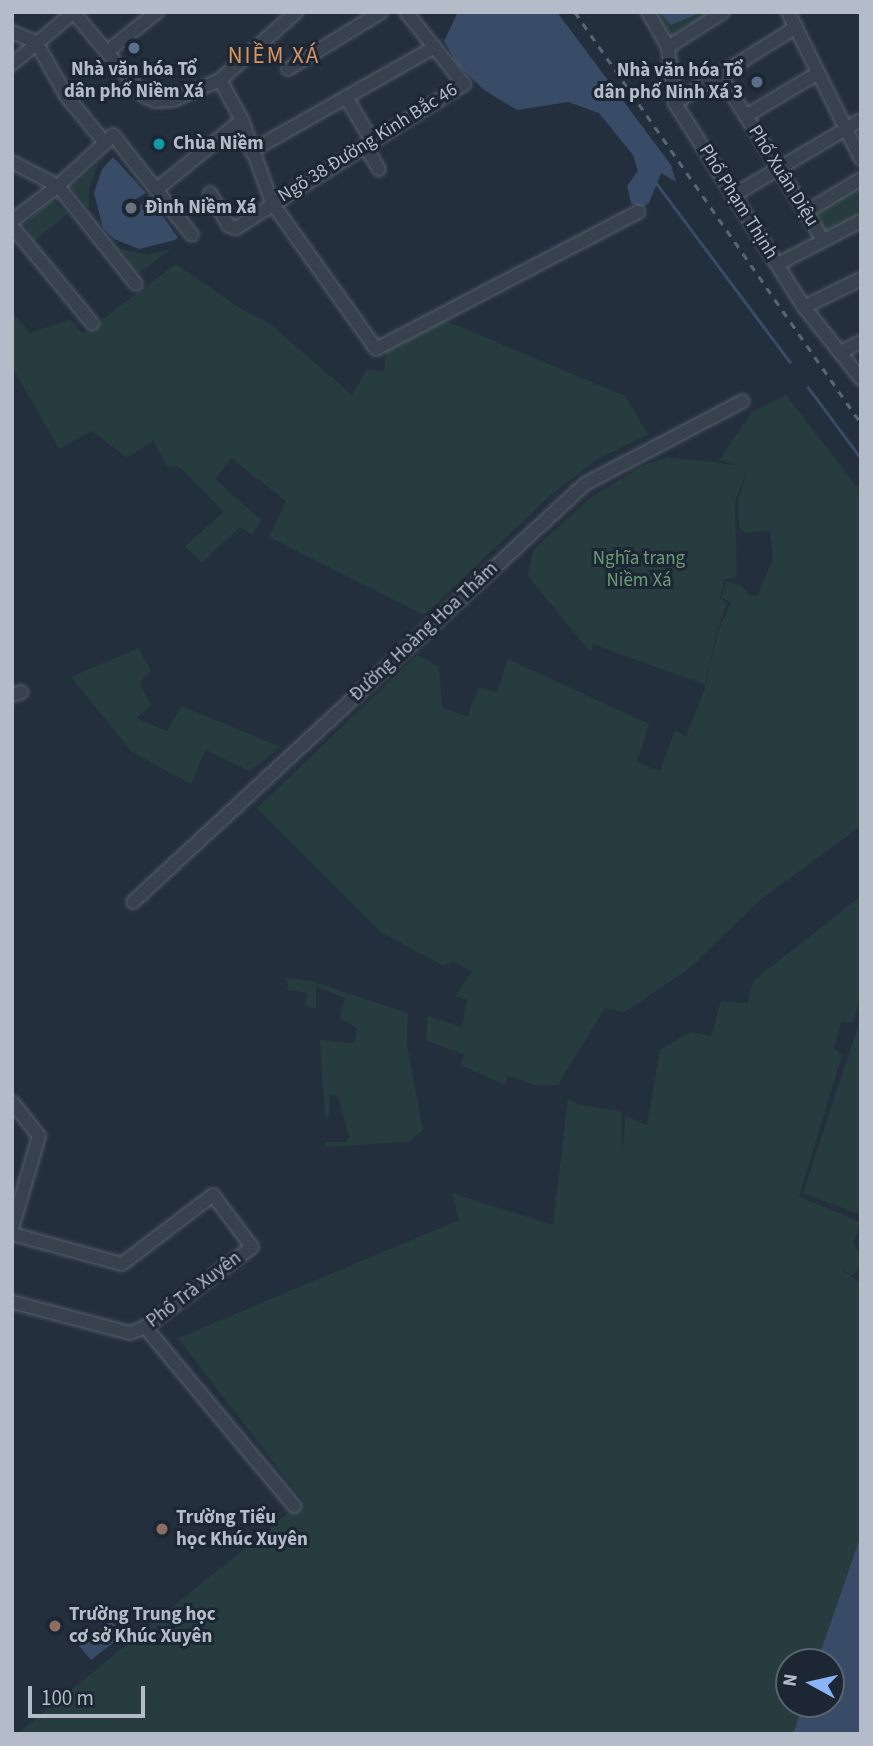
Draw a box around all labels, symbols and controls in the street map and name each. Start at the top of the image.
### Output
marker: Nhà văn hóa Tổ dân phố Niềm Xá [126,40,142,56]
district label: NIỀM XÁ [229,42,319,70]
place label: Nhà văn hóa Tổ dân phố Niềm Xá [64,59,204,103]
place label: Nhà văn hóa Tổ dân phố Ninh Xá 3 [594,60,743,104]
marker: Nhà văn hóa Tổ dân phố Ninh Xá 3 [749,74,765,90]
street label: Ngõ 38 Đường Kinh Bắc 46 [274,78,462,208]
street label: Phố Xuân Diệu [743,121,823,231]
place label: Chùa Niềm [173,133,264,155]
marker: Chùa Niềm [151,136,167,152]
street label: Phố Phạm Thịnh [694,140,782,264]
place label: Đình Niềm Xá [145,197,257,219]
marker: Đình Niềm Xá [123,200,139,216]
park label: Nghĩa trang Niềm Xá [593,548,685,592]
street label: Đường Hoàng Hoa Thám [345,558,503,706]
street label: Phố Trà Xuyên [142,1247,246,1333]
place label: Trường Tiểu học Khúc Xuyên [176,1507,308,1551]
marker: Trường Tiểu học Khúc Xuyên [154,1521,170,1537]
place label: Trường Trung học cơ sở Khúc Xuyên [69,1604,216,1648]
marker: Trường Trung học cơ sở Khúc Xuyên [47,1618,63,1634]
north arrow [775,1648,845,1718]
scale bar [32,1672,149,1716]
text: N [776,1672,805,1688]
text: 100 m [41,1683,94,1713]

